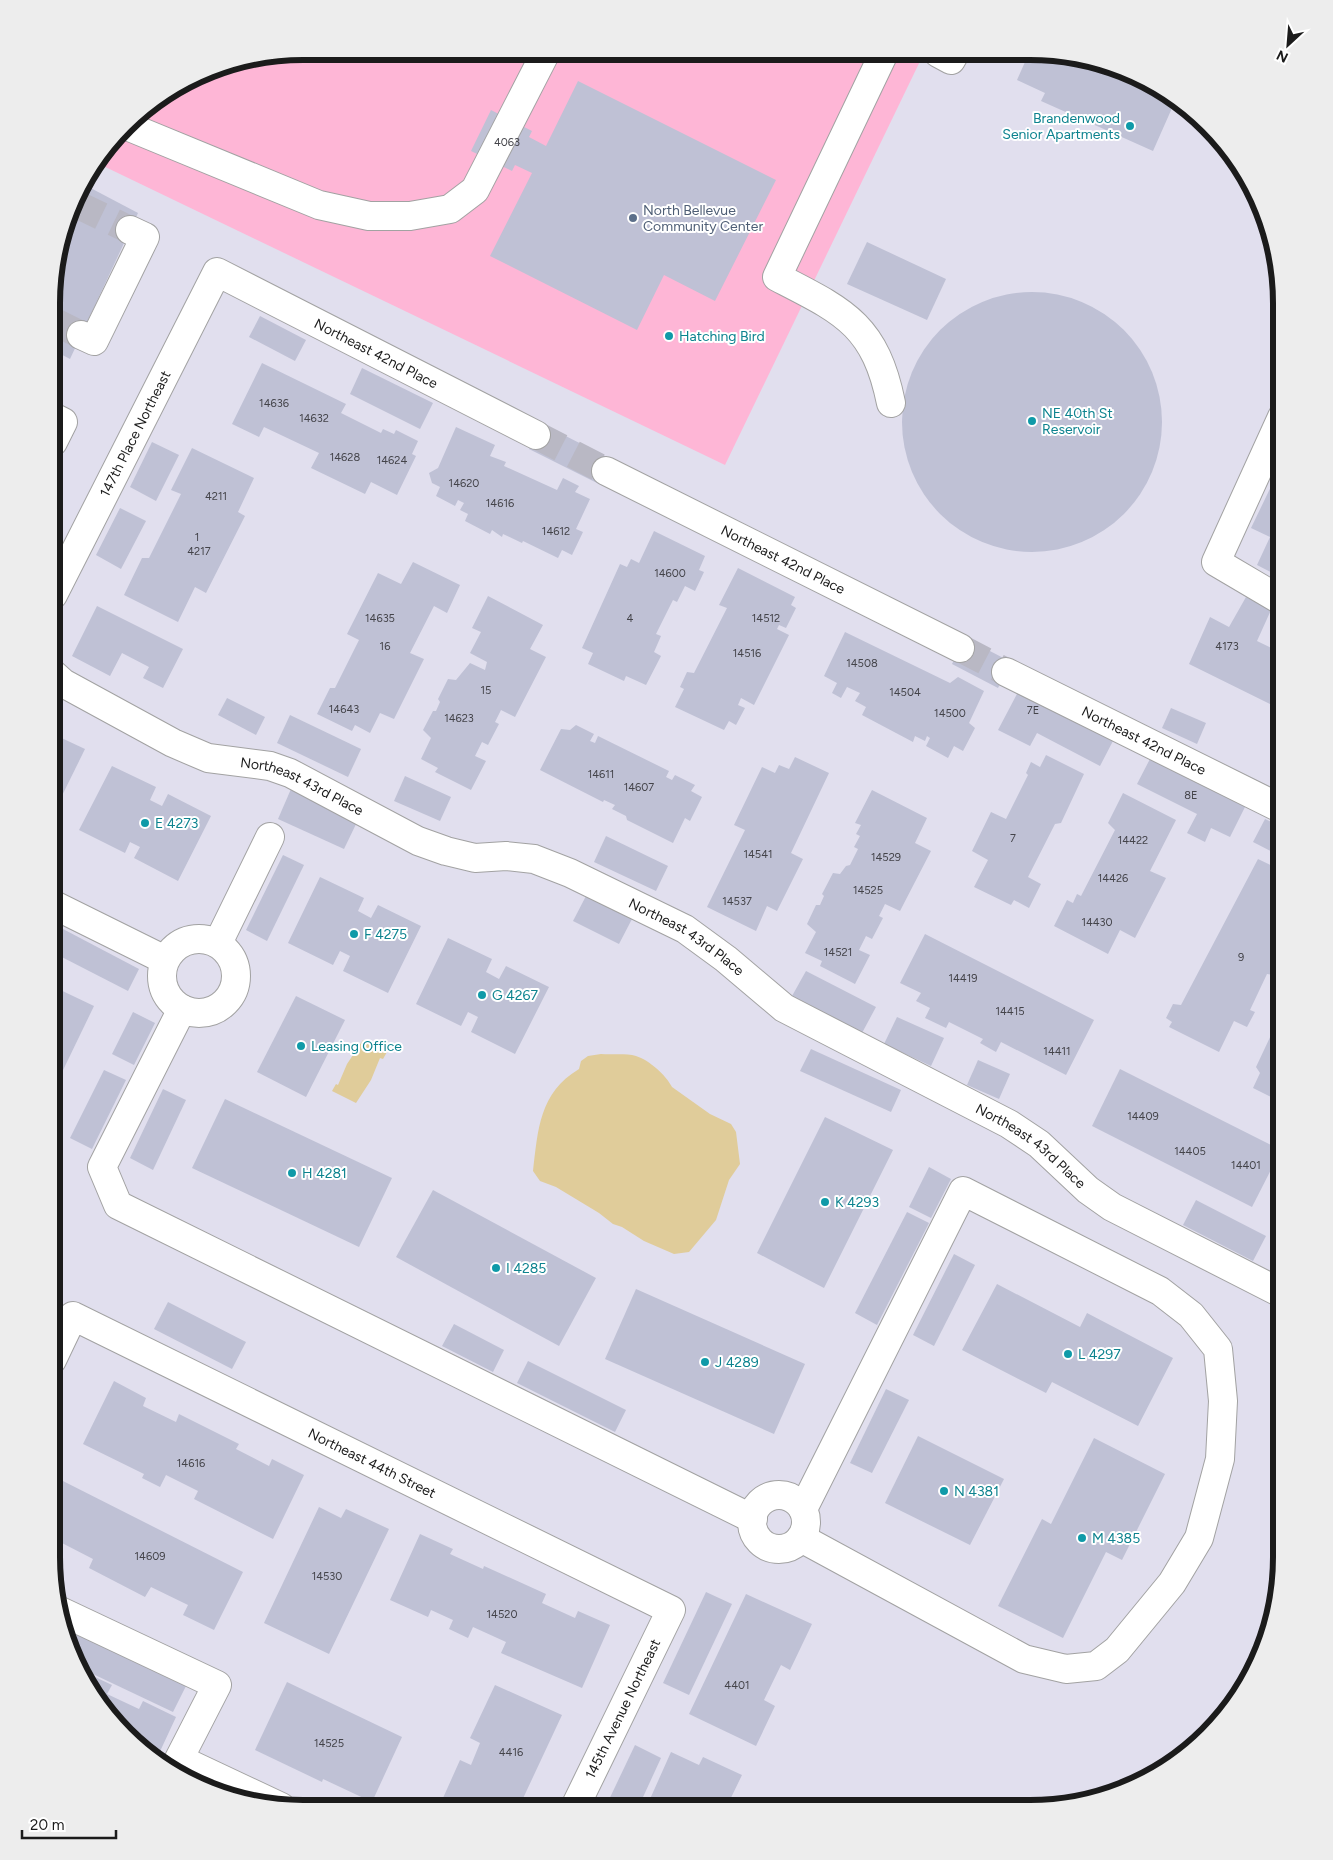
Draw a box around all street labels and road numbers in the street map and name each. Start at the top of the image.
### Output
street label: Northeast 42nd Place [312,315,441,392]
street label: 147th Place Northeast [96,368,174,499]
street label: Northeast 42nd Place [718,521,848,598]
street label: Northeast 42nd Place [1079,703,1209,779]
street label: Northeast 43rd Place [239,754,367,819]
street label: Northeast 43rd Place [626,894,748,979]
street label: Northeast 43rd Place [973,1100,1089,1192]
street label: Northeast 44th Street [305,1424,439,1502]
street label: 145th Avenue Northeast [582,1636,664,1782]

